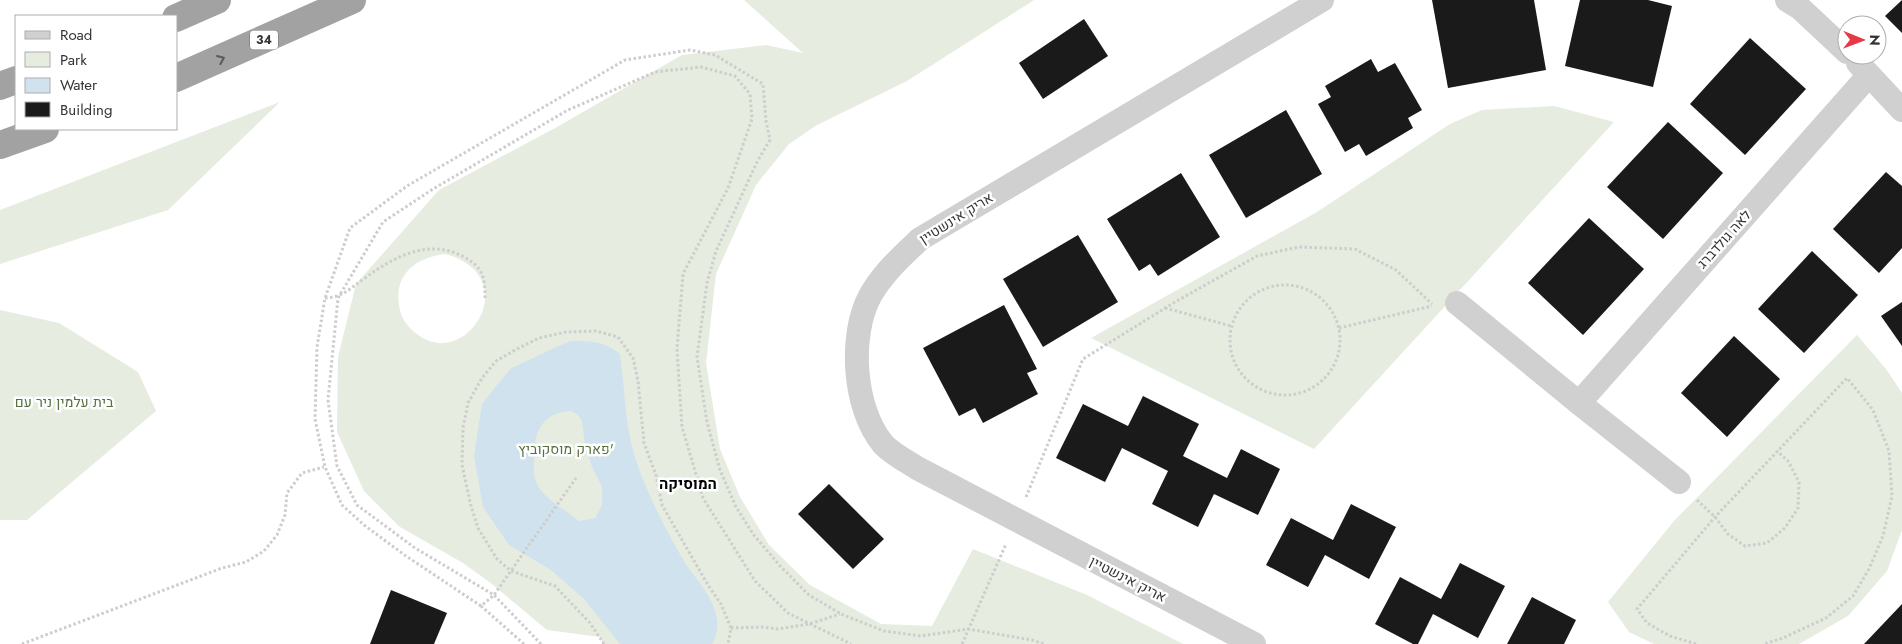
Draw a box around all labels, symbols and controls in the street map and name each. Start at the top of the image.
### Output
legend [15,15,178,130]
north arrow [1837,15,1887,65]
text: Road [60,24,92,46]
road number: 34 [250,30,278,50]
text: N [1865,34,1885,46]
text: Park [60,49,87,71]
one-way arrow [216,54,225,65]
text: Water [60,74,98,96]
text: Building [60,99,112,121]
street label: אריק אינשטיין [915,187,997,249]
street label: לאה גולדברג [1692,205,1756,273]
park label: בית עלמין ניר עם [15,392,114,412]
park label: פארק מוסקוביץ' [518,439,614,459]
district label: המוסיקה [659,473,717,495]
street label: אריק אינשטיין [1086,551,1170,607]

